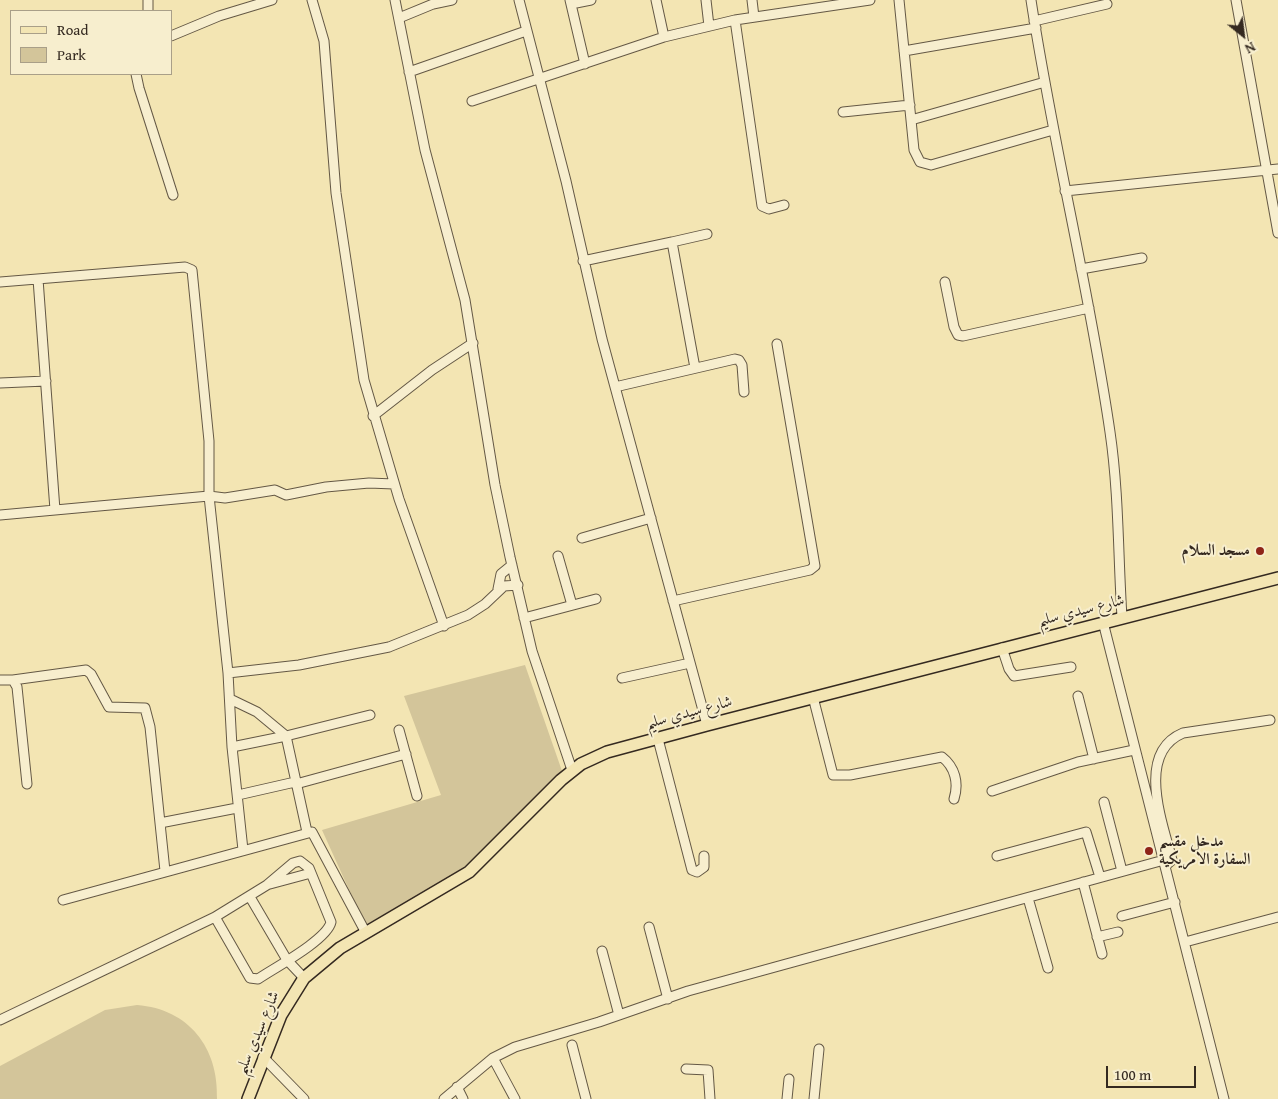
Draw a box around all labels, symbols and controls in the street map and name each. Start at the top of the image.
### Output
legend [10,10,172,75]
north arrow [1218,10,1268,60]
text: Road [57,19,88,40]
text: N [1241,37,1259,59]
text: Park [57,44,86,65]
place label: مسجد السلام [1181,541,1250,561]
marker: مسجد السلام [1254,545,1266,557]
street label: شارع سيدي سليم [1036,591,1126,631]
street label: شارع سيدي سليم [644,692,734,734]
place label: مدخل مقسم السفارة الامريكية [1159,832,1251,870]
marker: مدخل مقسم السفارة الامريكية [1143,845,1155,857]
street label: شارع سيدي سليم [232,988,284,1078]
scale bar [1108,1056,1198,1088]
text: 100 m [1114,1064,1151,1085]

